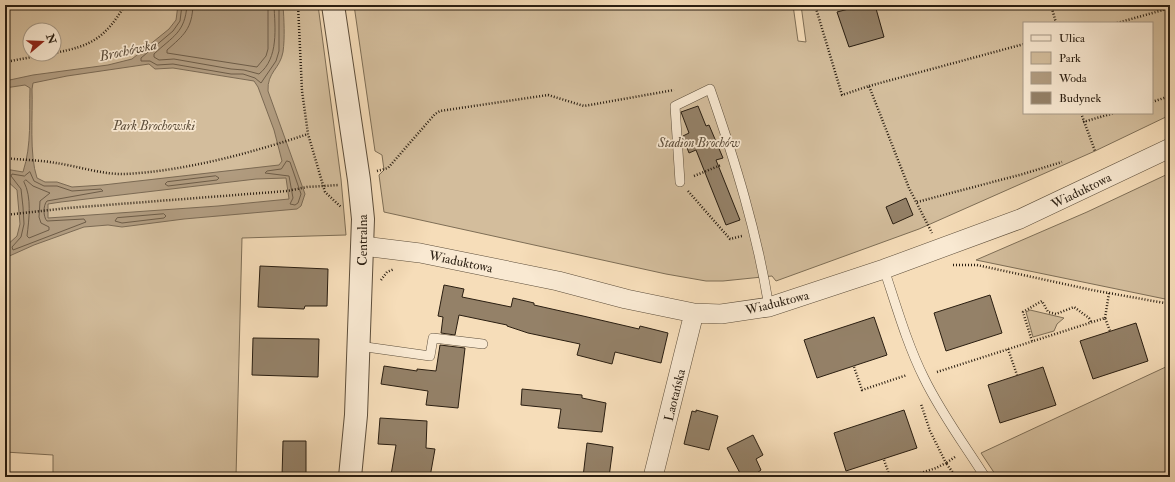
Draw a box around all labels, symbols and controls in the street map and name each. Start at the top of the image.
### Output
north arrow [22,22,62,62]
legend [1023,22,1153,114]
text: N [43,31,59,47]
text: Ulica [1059,31,1086,46]
water label: Brochówka [97,36,159,65]
text: Park [1059,51,1081,66]
text: Woda [1058,71,1088,86]
text: Budynek [1059,91,1101,106]
park label: Park Brochowski [112,118,195,134]
park label: Stadion Brochów [657,135,740,151]
street label: Wiaduktowa [1048,169,1115,213]
street label: Centralna [355,214,371,266]
street label: Wiaduktowa [426,247,495,277]
street label: Wiaduktowa [743,287,811,319]
street label: Laotańska [661,367,689,423]

